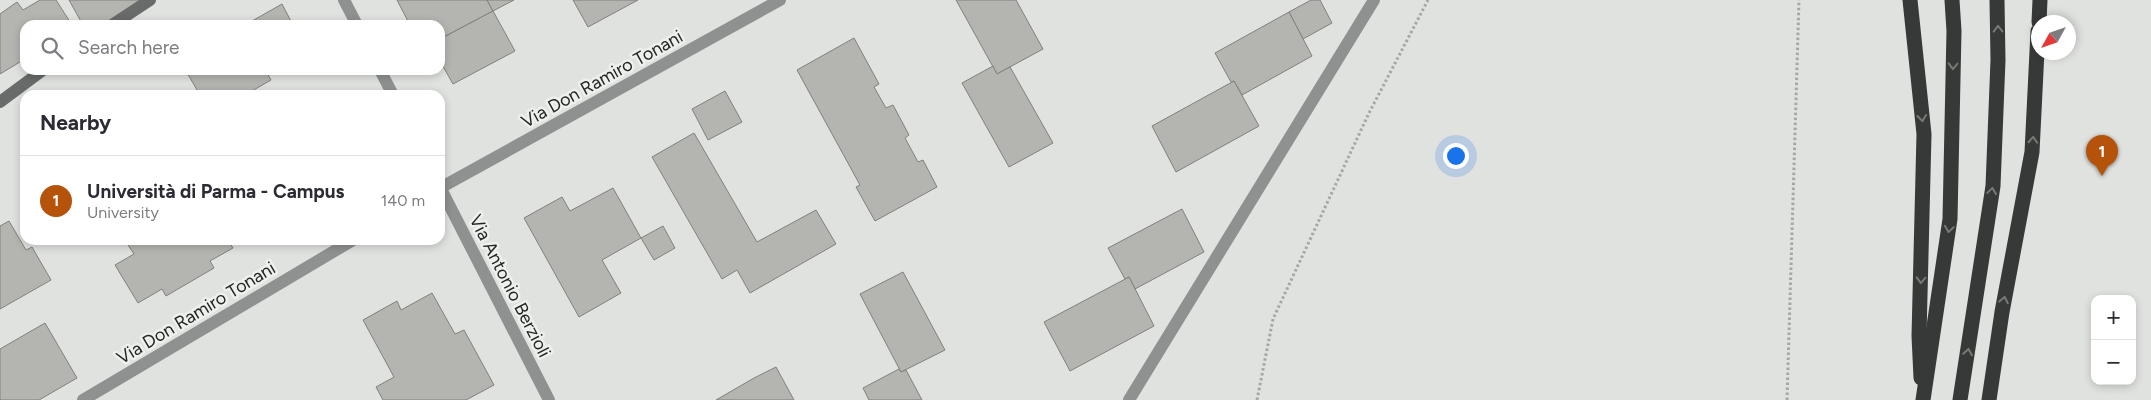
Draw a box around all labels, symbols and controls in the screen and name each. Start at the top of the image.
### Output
north arrow [2031,15,2076,60]
search box [20,20,445,75]
street label: Via Don Ramiro Tonani [517,25,687,133]
one-way arrow [1993,25,2003,32]
icon: search [38,34,66,62]
text: Search here [78,36,180,59]
one-way arrow [1948,62,1958,70]
text: Nearby [40,110,111,135]
one-way arrow [1916,114,1927,122]
pin: 1 [2086,135,2118,176]
one-way arrow [2027,136,2038,144]
your location [1443,143,1469,169]
text: Università di Parma - Campus [87,180,344,203]
one-way arrow [1986,187,1997,195]
text: 1 [53,191,59,210]
text: 140 m [381,191,425,210]
text: University [87,203,159,222]
street label: Via Antonio Berzioli [464,211,556,361]
one-way arrow [1944,225,1955,233]
street label: Via Don Ramiro Tonani [113,257,279,369]
one-way arrow [1915,277,1926,285]
map controls [2091,295,2136,385]
button: + [2091,295,2136,340]
one-way arrow [1999,296,2009,304]
button: − [2091,340,2136,385]
one-way arrow [1962,347,1972,356]

